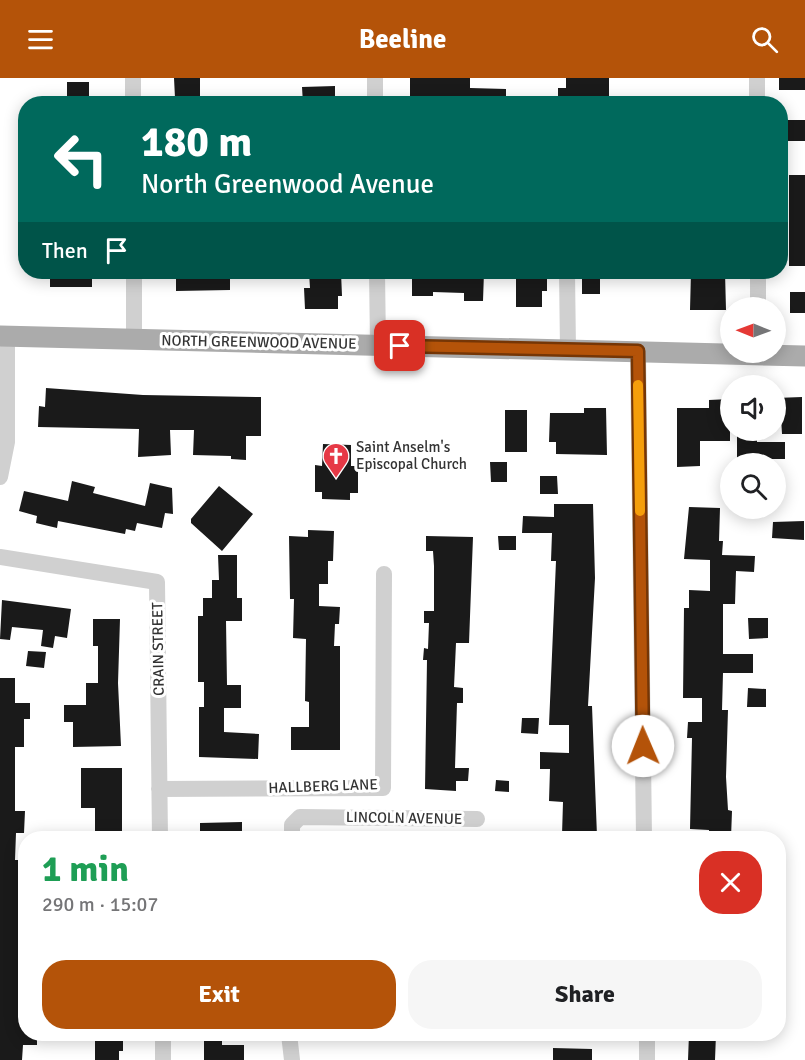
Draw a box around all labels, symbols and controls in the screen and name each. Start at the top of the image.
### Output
icon: menu [24,23,57,56]
text: Beeline [359,23,446,56]
icon: search [748,23,781,56]
text: 180 m [141,117,252,168]
icon: left [42,120,120,198]
text: North Greenwood Avenue [141,168,434,201]
icon: arrive [100,234,133,267]
text: Then [42,237,88,264]
north arrow [720,297,786,363]
map controls [720,297,786,519]
pin [374,320,425,371]
icon: arrive [383,329,416,362]
street label: NORTH GREENWOOD AVENUE [161,331,357,353]
button: sound [720,375,786,441]
place label: Saint Anselm's Episcopal Church [356,438,467,473]
church icon: Saint Anselm's Episcopal Church [321,441,351,479]
button: search [720,453,786,519]
street label: CRAIN STREET [148,601,168,696]
position arrow [611,714,675,778]
street label: HALLBERG LANE [268,775,378,797]
street label: LINCOLN AVENUE [346,808,462,828]
text: 1 min [42,847,129,892]
button: close [699,851,762,914]
text: 290 m · 15:07 [42,892,158,917]
button: Exit [42,960,396,1029]
button: Share [408,960,762,1029]

